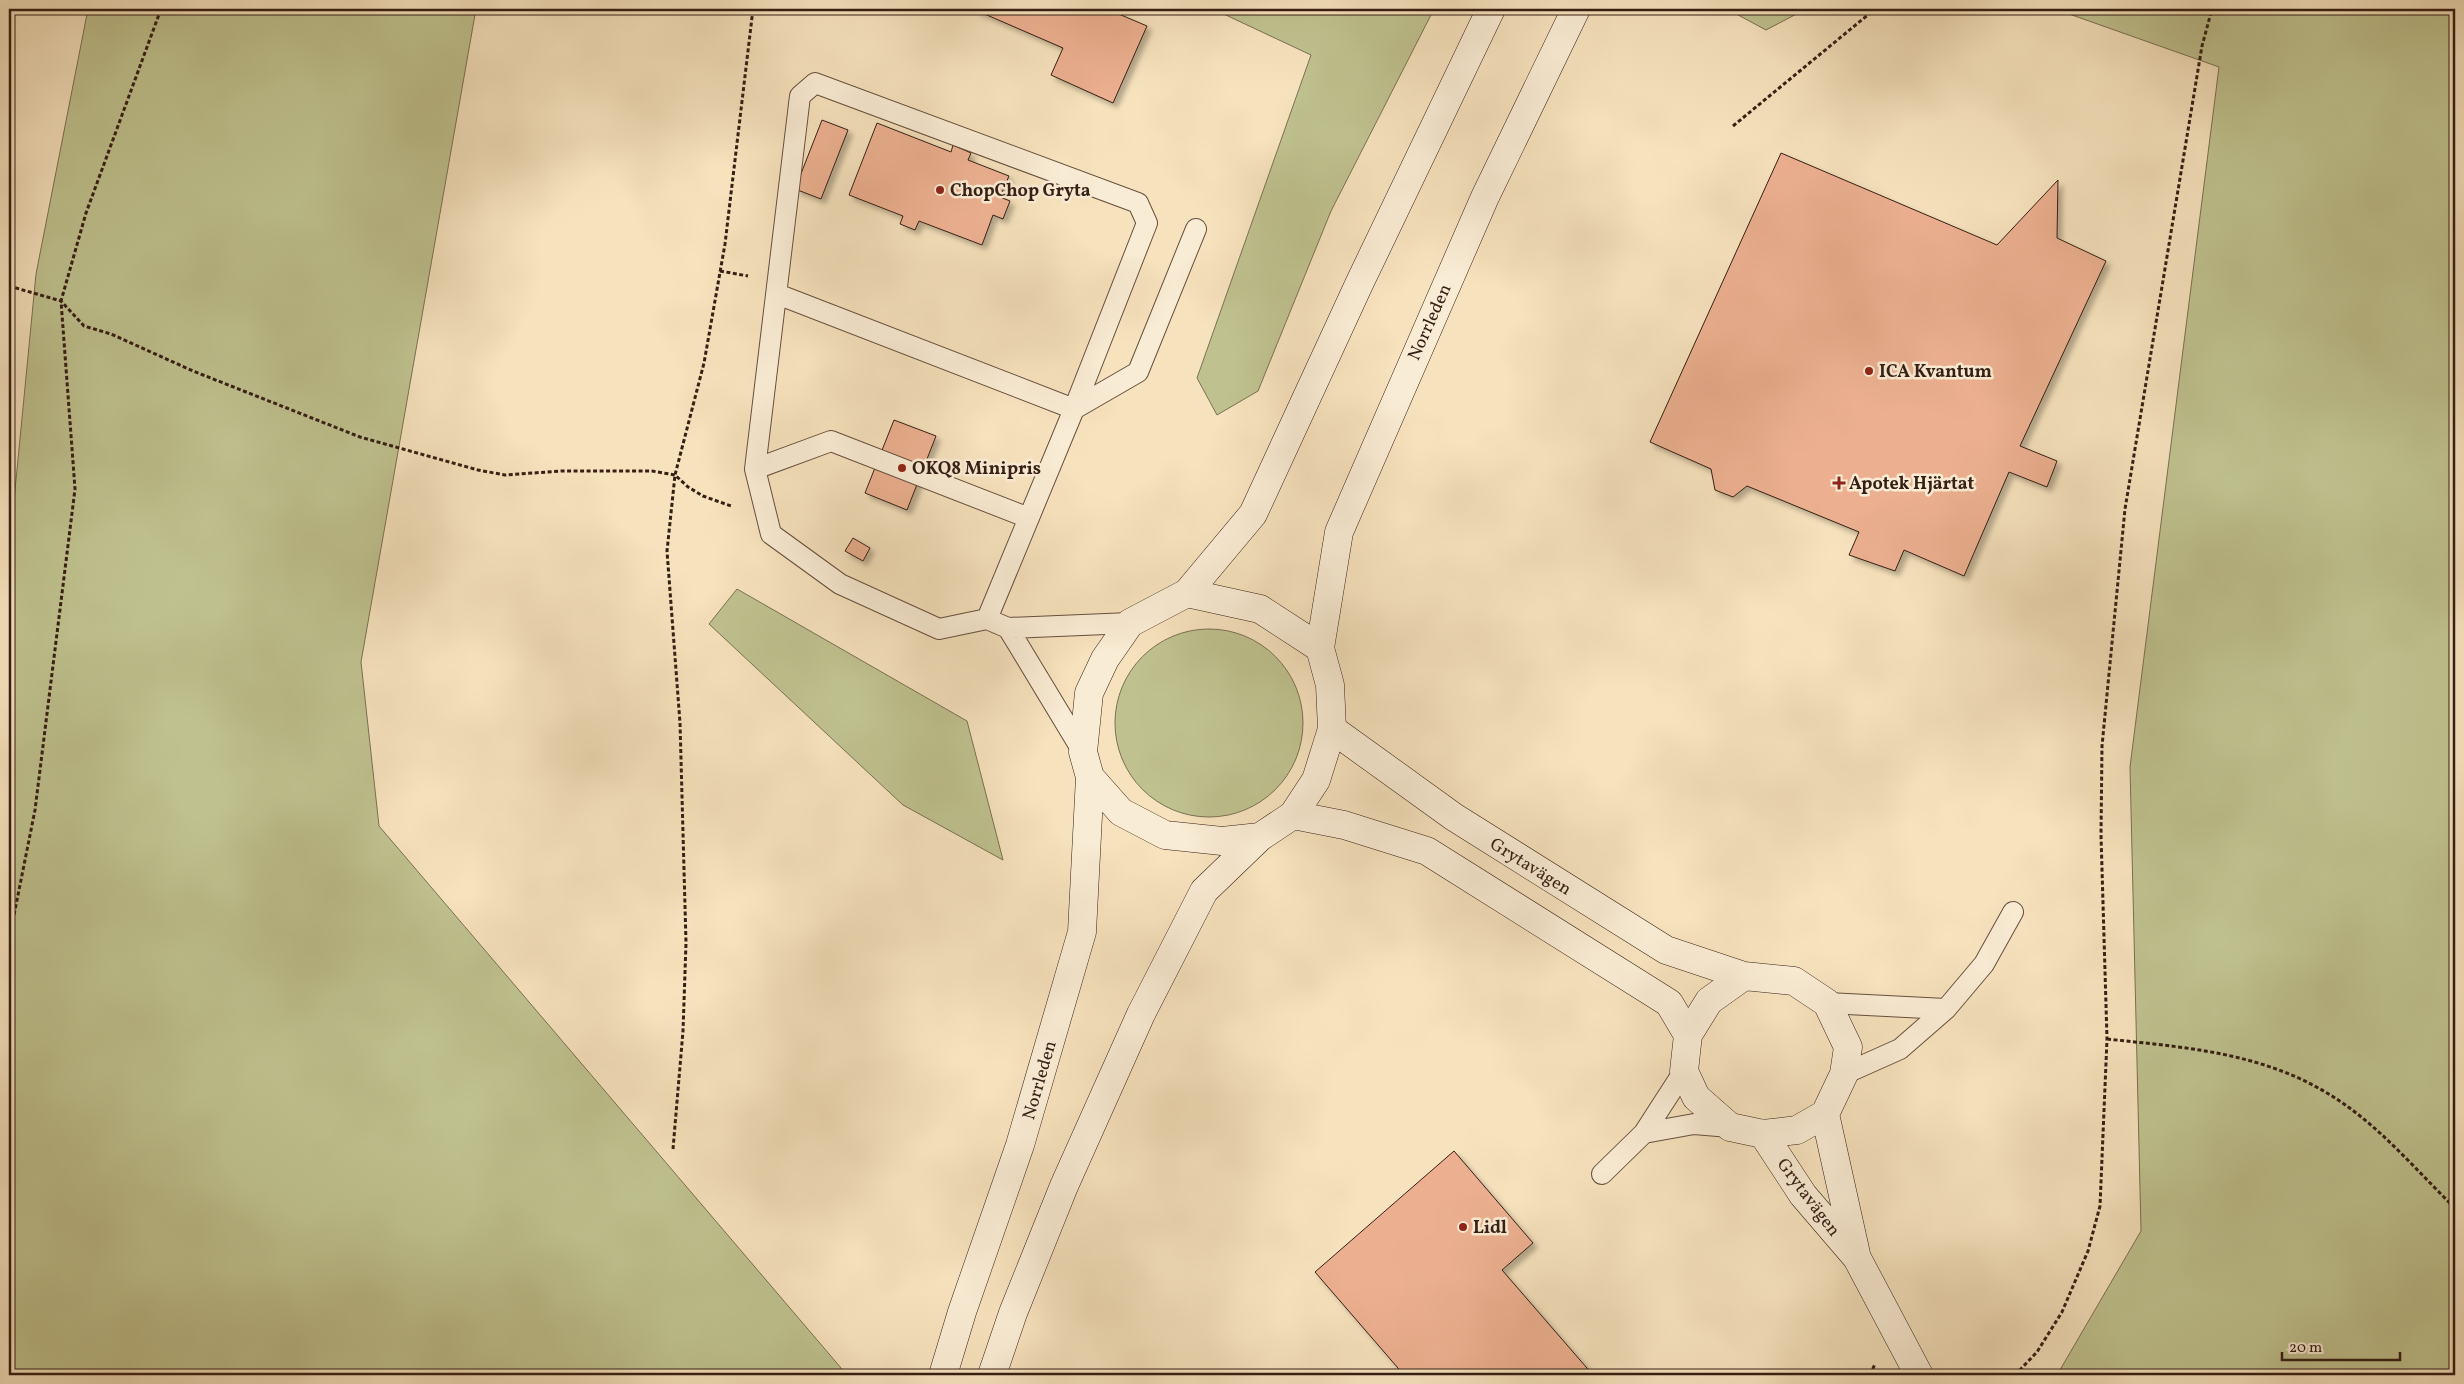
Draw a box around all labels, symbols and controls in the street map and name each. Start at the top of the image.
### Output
place label: ChopChop Gryta [950,179,1091,204]
marker: ChopChop Gryta [934,184,946,196]
street label: Norrleden [1402,280,1458,365]
place label: ICA Kvantum [1879,360,1992,385]
marker: ICA Kvantum [1863,365,1875,377]
place label: OKQ8 Minipris [912,457,1041,482]
marker: OKQ8 Minipris [896,462,908,474]
place label: Apotek Hjärtat [1849,472,1974,497]
marker: Apotek Hjärtat [1833,477,1845,489]
street label: Grytavägen [1485,832,1576,902]
street label: Norrleden [1017,1038,1064,1123]
street label: Grytavägen [1770,1154,1846,1242]
place label: Lidl [1473,1216,1507,1241]
marker: Lidl [1457,1221,1469,1233]
scale bar [2282,1329,2399,1361]
text: 20 m [2289,1338,2322,1359]

